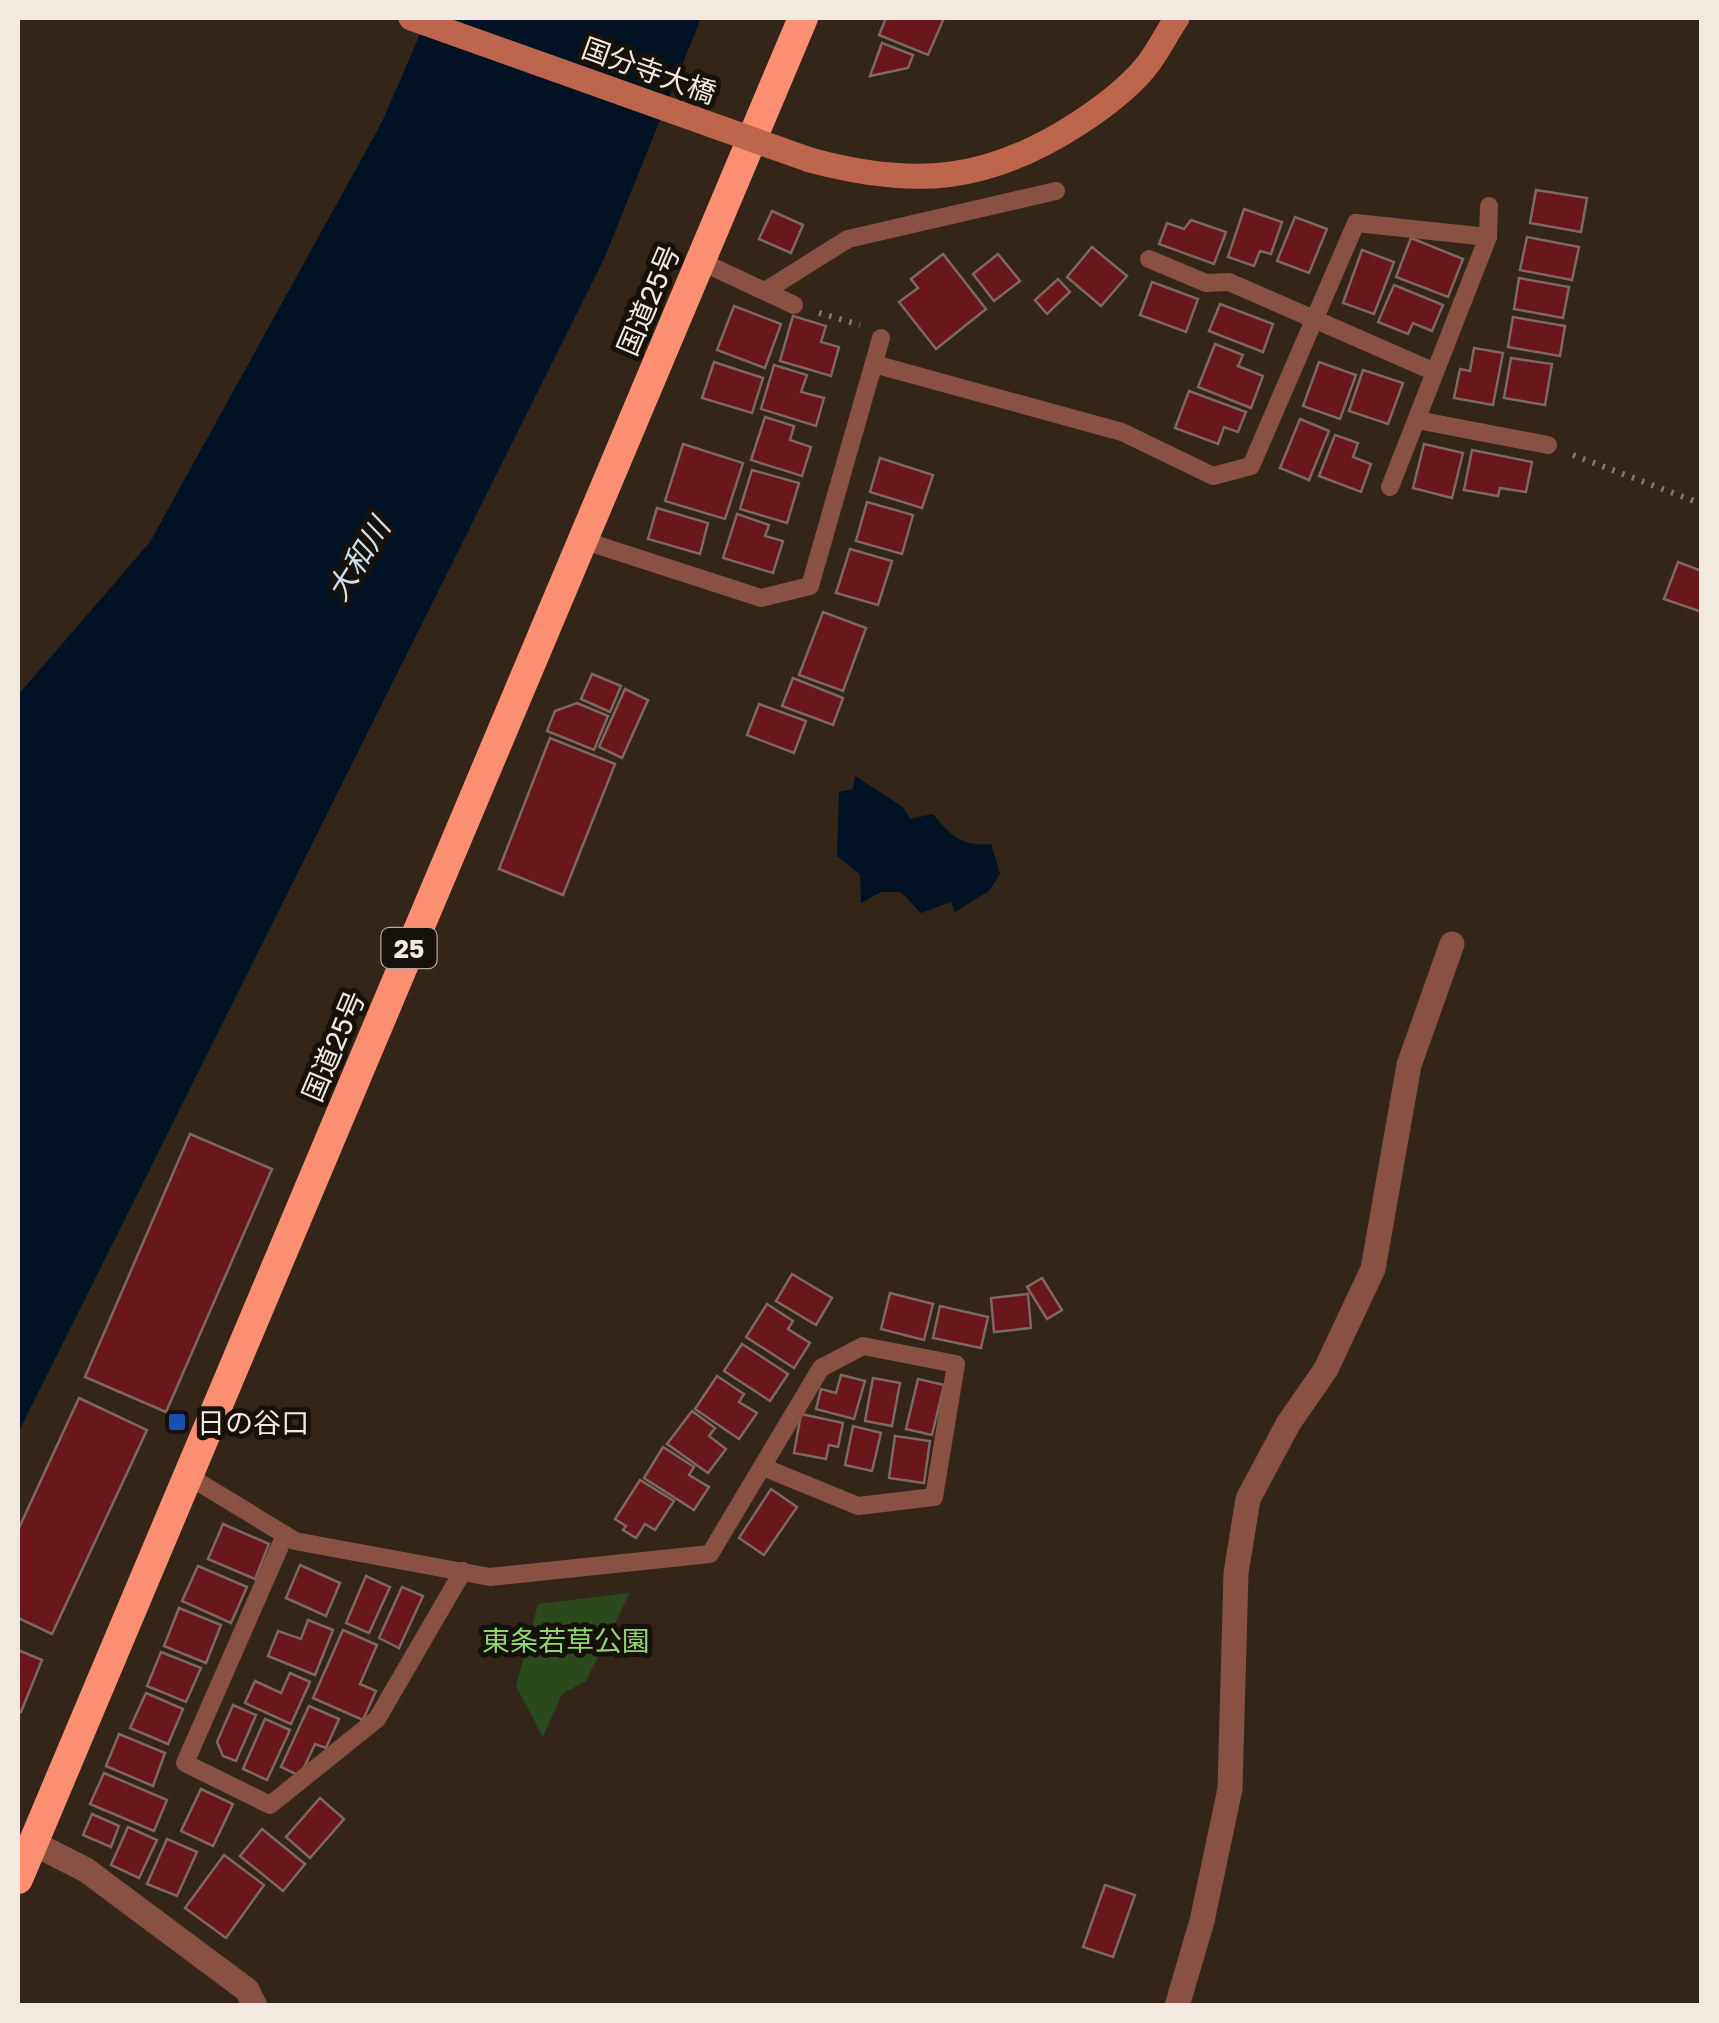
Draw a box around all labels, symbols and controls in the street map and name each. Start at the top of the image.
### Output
street label: 国分寺大橋 [578,31,720,109]
street label: 国道25号 [610,240,686,360]
water label: 大和川 [319,509,399,607]
road number: 25 [382,928,436,968]
street label: 国道25号 [295,986,371,1106]
place label: 日の谷口 [197,1406,309,1439]
marker: 日の谷口 [166,1411,188,1433]
park label: 東条若草公園 [482,1624,650,1657]

